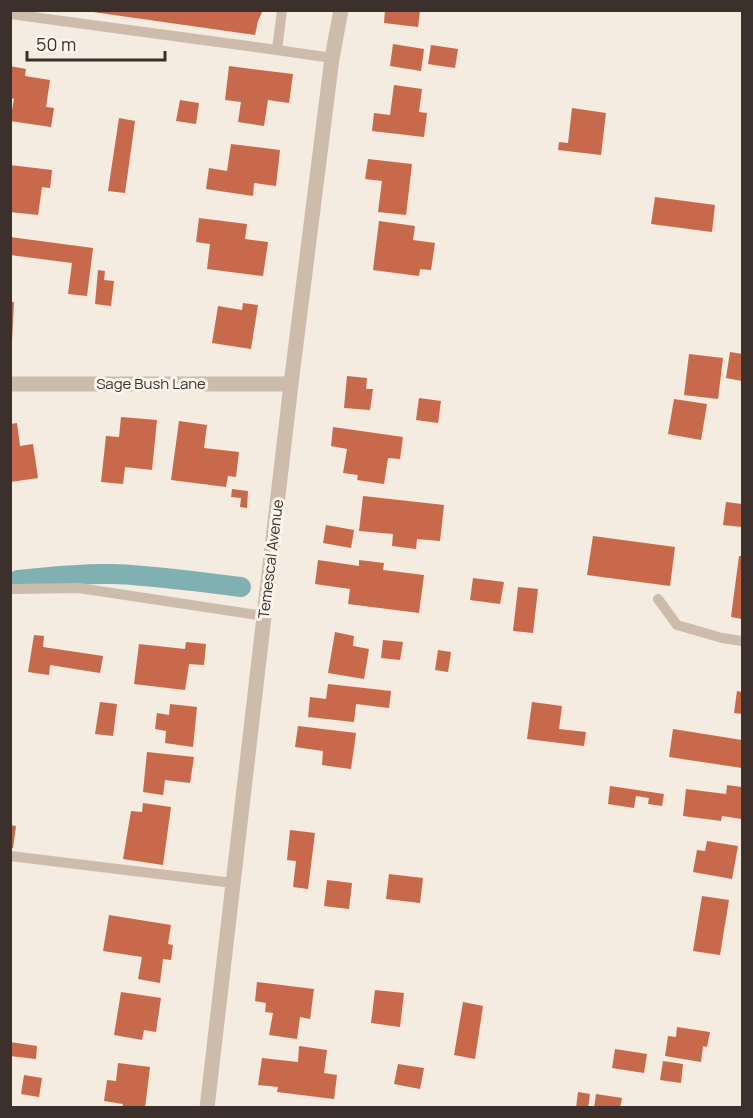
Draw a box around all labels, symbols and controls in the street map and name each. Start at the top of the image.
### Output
scale bar [27,24,165,62]
text: 50 m [36,32,76,56]
street label: Sage Bush Lane [96,373,206,394]
street label: Temescal Avenue [253,498,288,620]

